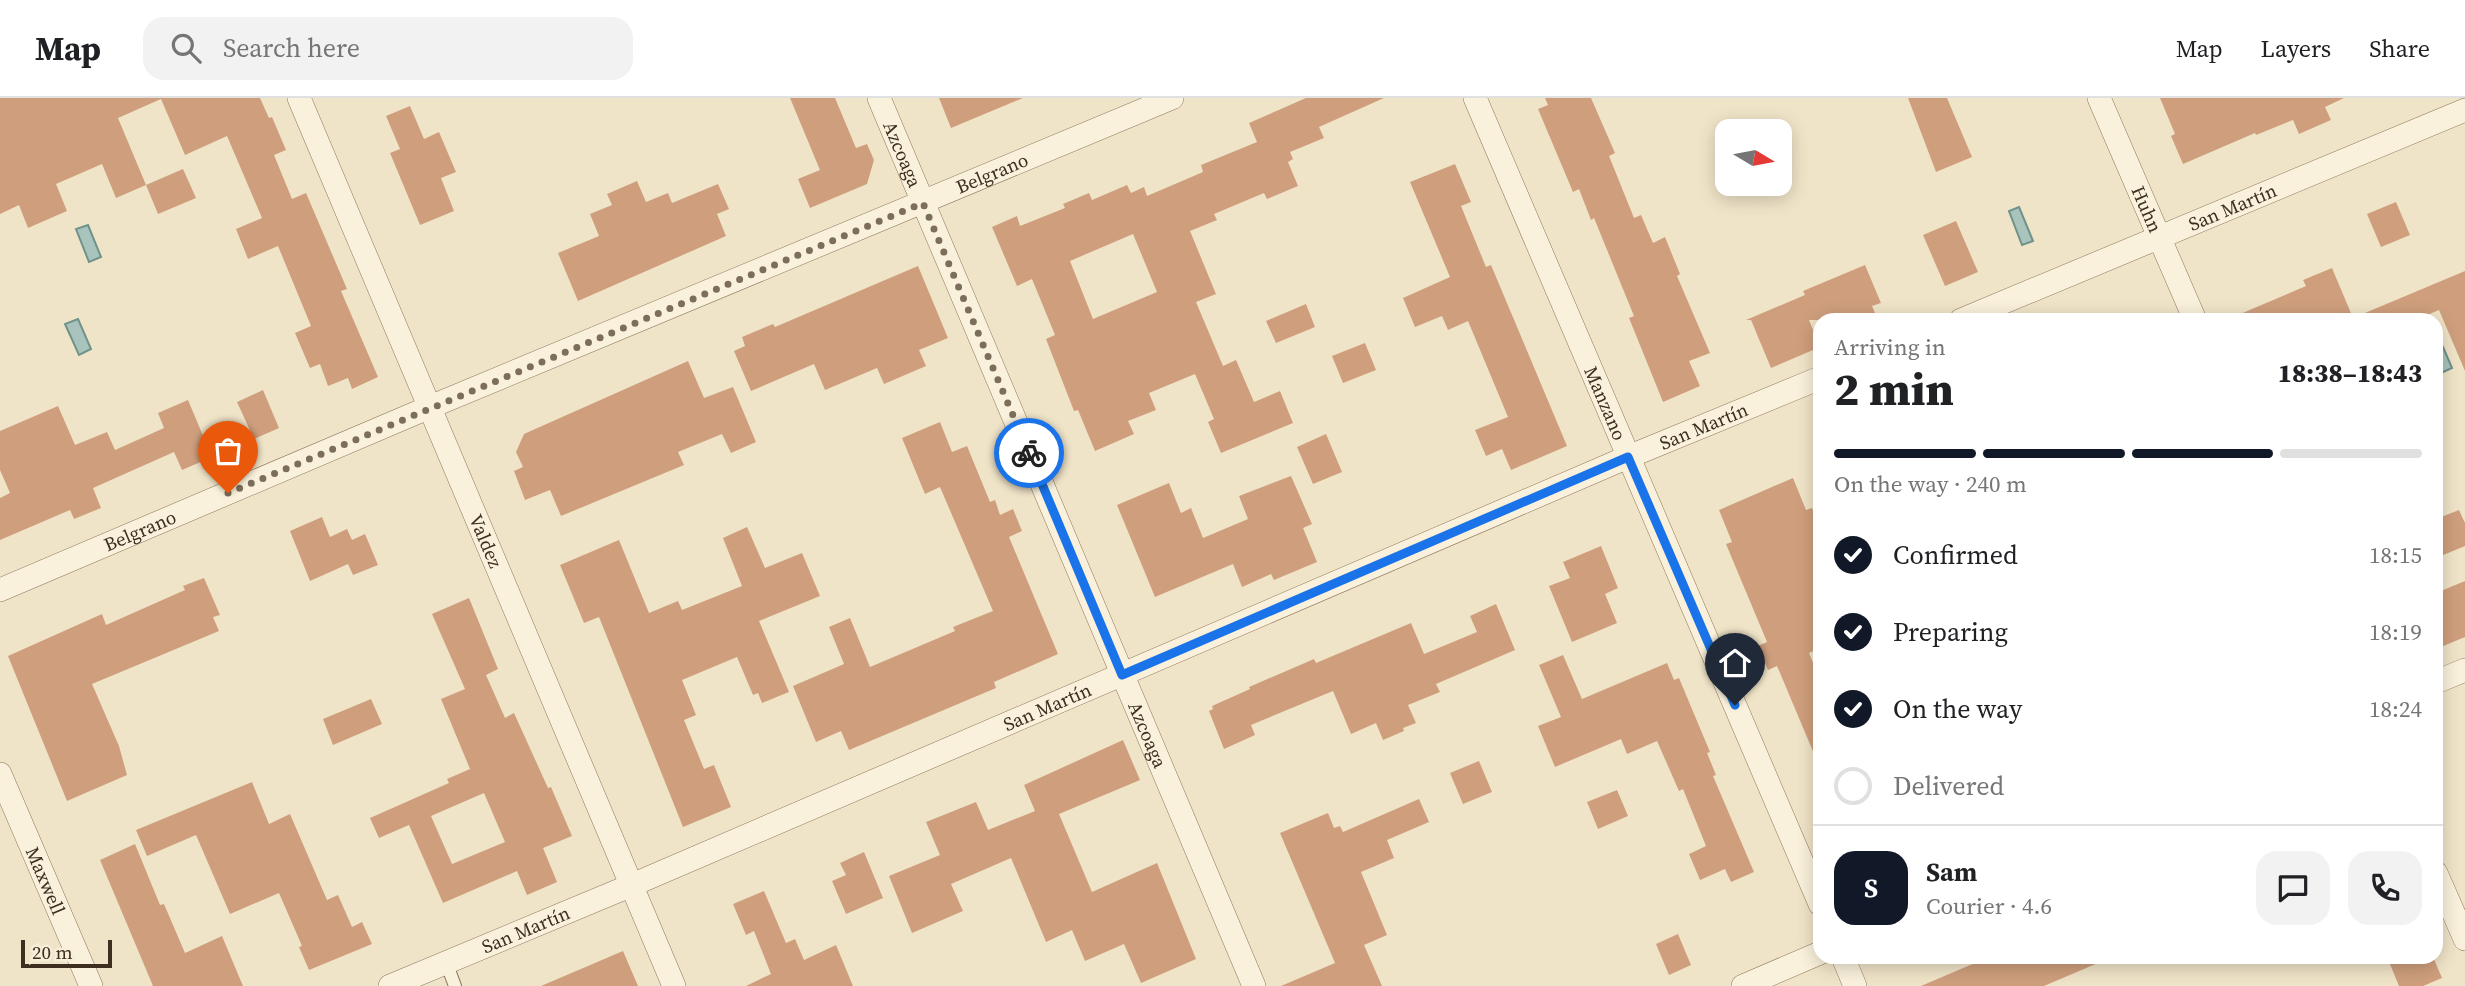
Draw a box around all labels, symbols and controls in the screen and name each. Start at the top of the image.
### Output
search box [143,17,633,80]
text: Map [35,26,101,71]
icon: search [167,29,205,67]
text: Search here [223,30,360,66]
text: Map [2176,32,2223,65]
text: Layers [2261,32,2331,65]
text: Share [2369,32,2430,65]
street label: Azcoaga [877,117,928,192]
north arrow [1715,119,1792,196]
map controls [1715,119,1792,196]
street label: Belgrano [952,146,1032,200]
street label: San Martín [2184,177,2280,237]
street label: Huhn [2125,182,2169,237]
text: Arriving in [1834,331,1946,363]
text: 18:38–18:43 [2278,355,2422,391]
text: 2 min [1834,357,1954,420]
street label: Manzano [1578,362,1633,444]
street label: San Martín [1655,396,1752,456]
courier [994,418,1064,488]
pin [198,421,258,493]
icon: bag [209,432,247,470]
icon: bike [1010,434,1048,472]
text: On the way · 240 m [1834,468,2027,500]
street label: Belgrano [100,504,180,557]
street label: Valdez [463,510,509,572]
icon: check [1834,536,1872,574]
text: Confirmed [1893,537,2018,573]
text: 18:15 [2369,539,2422,571]
icon: check [1834,613,1872,651]
text: Preparing [1893,614,2008,650]
text: 18:19 [2369,616,2422,648]
pin [1705,633,1765,705]
icon: home [1716,644,1754,682]
street label: San Martín [999,676,1095,737]
icon: check [1834,690,1872,728]
text: On the way [1893,691,2022,727]
text: 18:24 [2369,693,2422,725]
street label: Azcoaga [1122,697,1173,772]
text: Delivered [1893,768,2004,804]
street label: Maxwell [20,843,72,919]
button: chat [2256,851,2330,925]
button: phone [2348,851,2422,925]
text: Sam [1926,854,1977,890]
text: S [1864,870,1878,906]
text: Courier · 4.6 [1926,890,2052,922]
street label: San Martín [478,899,574,959]
scale bar [21,937,112,969]
text: 20 m [32,939,73,965]

